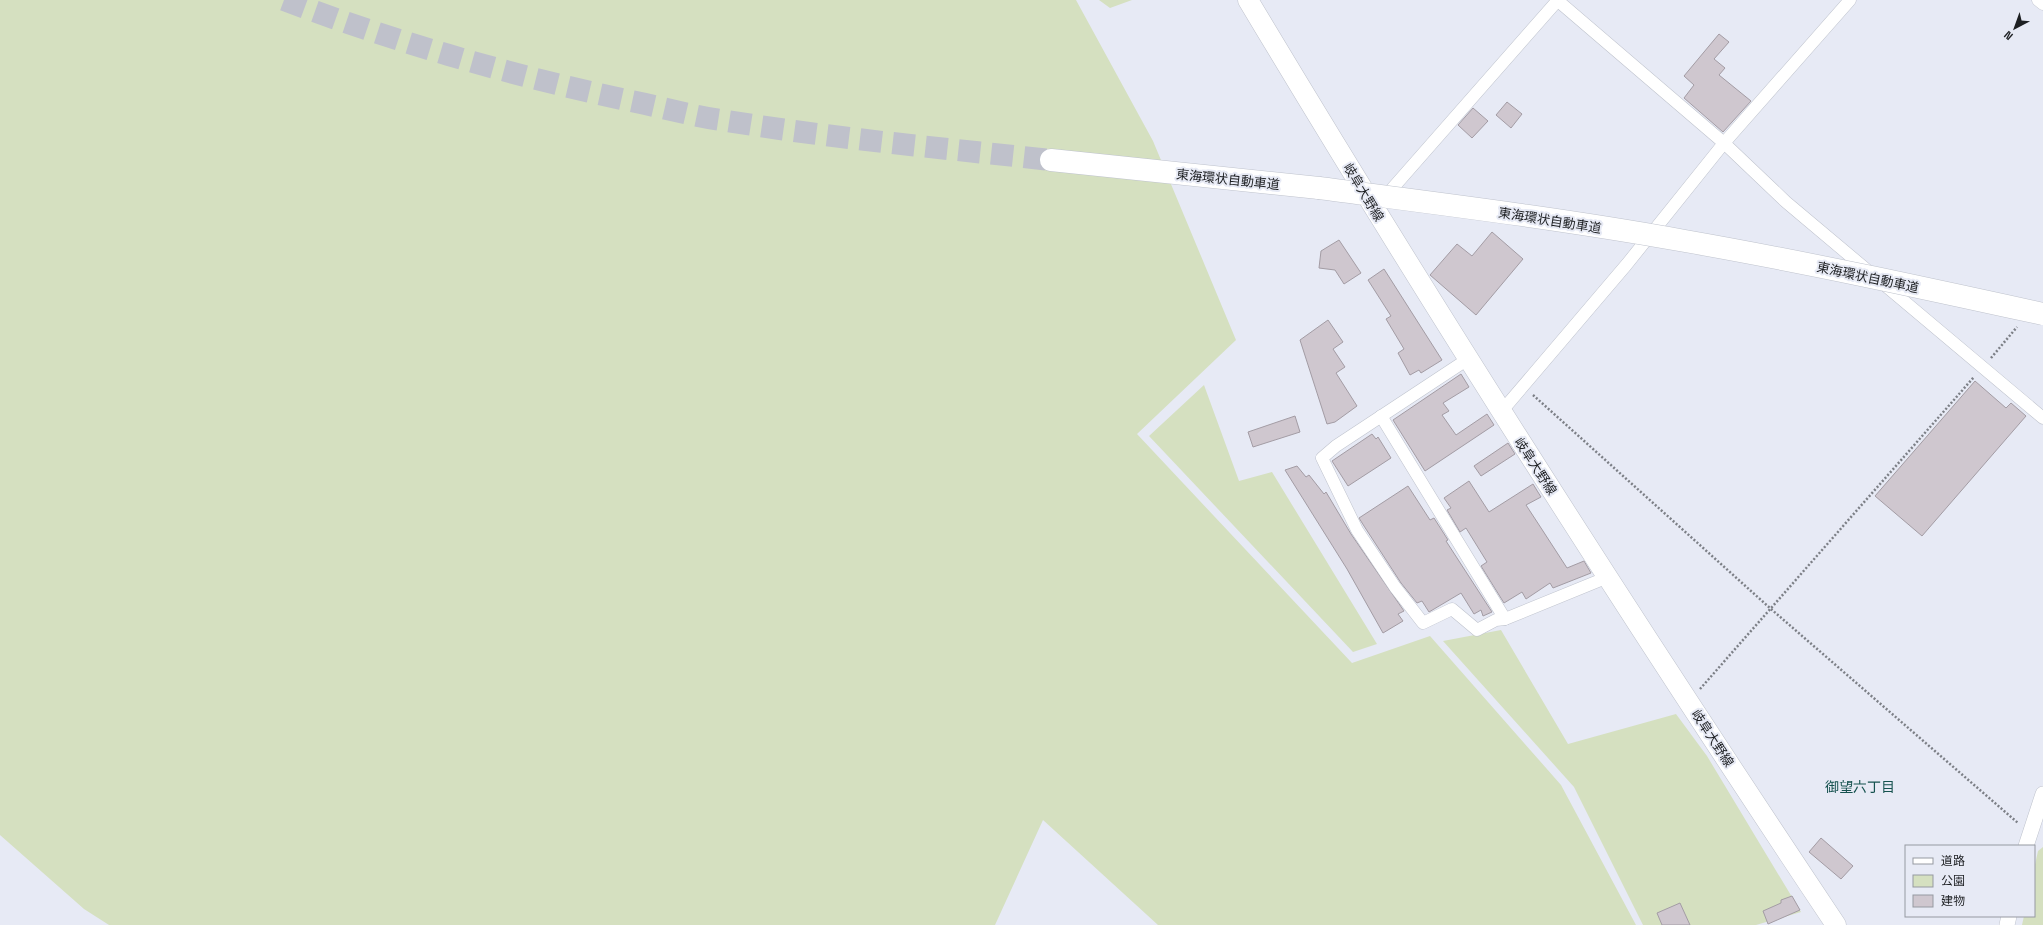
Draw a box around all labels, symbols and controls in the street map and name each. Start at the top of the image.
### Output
north arrow [1995,8,2035,48]
text: N [2001,28,2016,43]
street label: 岐阜大野線 [1340,160,1388,224]
street label: 東海環状自動車道 [1175,166,1281,193]
street label: 東海環状自動車道 [1497,204,1603,237]
street label: 東海環状自動車道 [1815,258,1921,297]
street label: 岐阜大野線 [1511,434,1560,498]
street label: 岐阜大野線 [1688,706,1737,770]
district label: 御望六丁目 [1825,778,1895,796]
legend [1905,845,2035,917]
text: 道路 [1941,853,1965,869]
text: 公園 [1941,873,1965,889]
text: 建物 [1941,893,1965,909]

